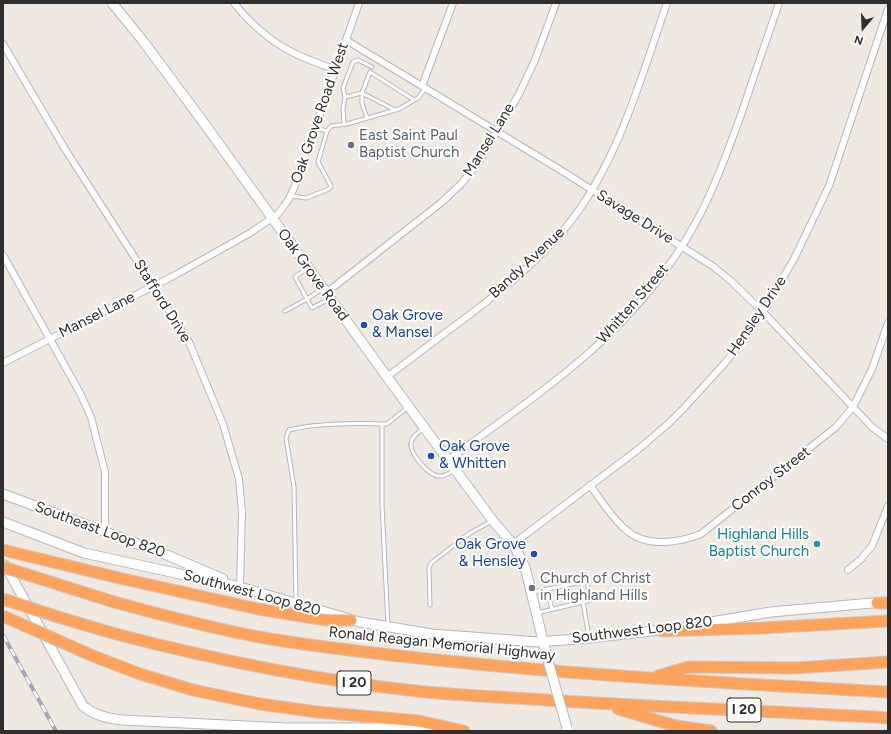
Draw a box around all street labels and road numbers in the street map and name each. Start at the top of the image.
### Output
street label: Oak Grove Road West [287,40,353,186]
street label: Mansel Lane [459,100,519,180]
street label: Savage Drive [593,186,677,248]
street label: Bandy Avenue [486,224,568,302]
street label: Oak Grove Road [274,226,352,324]
street label: Stafford Drive [129,256,195,346]
street label: Whitten Street [593,260,673,348]
street label: Hensley Drive [724,273,790,359]
street label: Mansel Lane [56,288,138,342]
street label: Conroy Street [728,443,814,515]
street label: Southeast Loop 820 [32,498,168,562]
street label: Southwest Loop 820 [181,566,323,620]
street label: Southwest Loop 820 [571,612,713,648]
street label: Ronald Reagan Memorial Highway [328,623,556,665]
road number: I 20 [337,671,371,695]
road number: I 20 [727,698,761,722]

